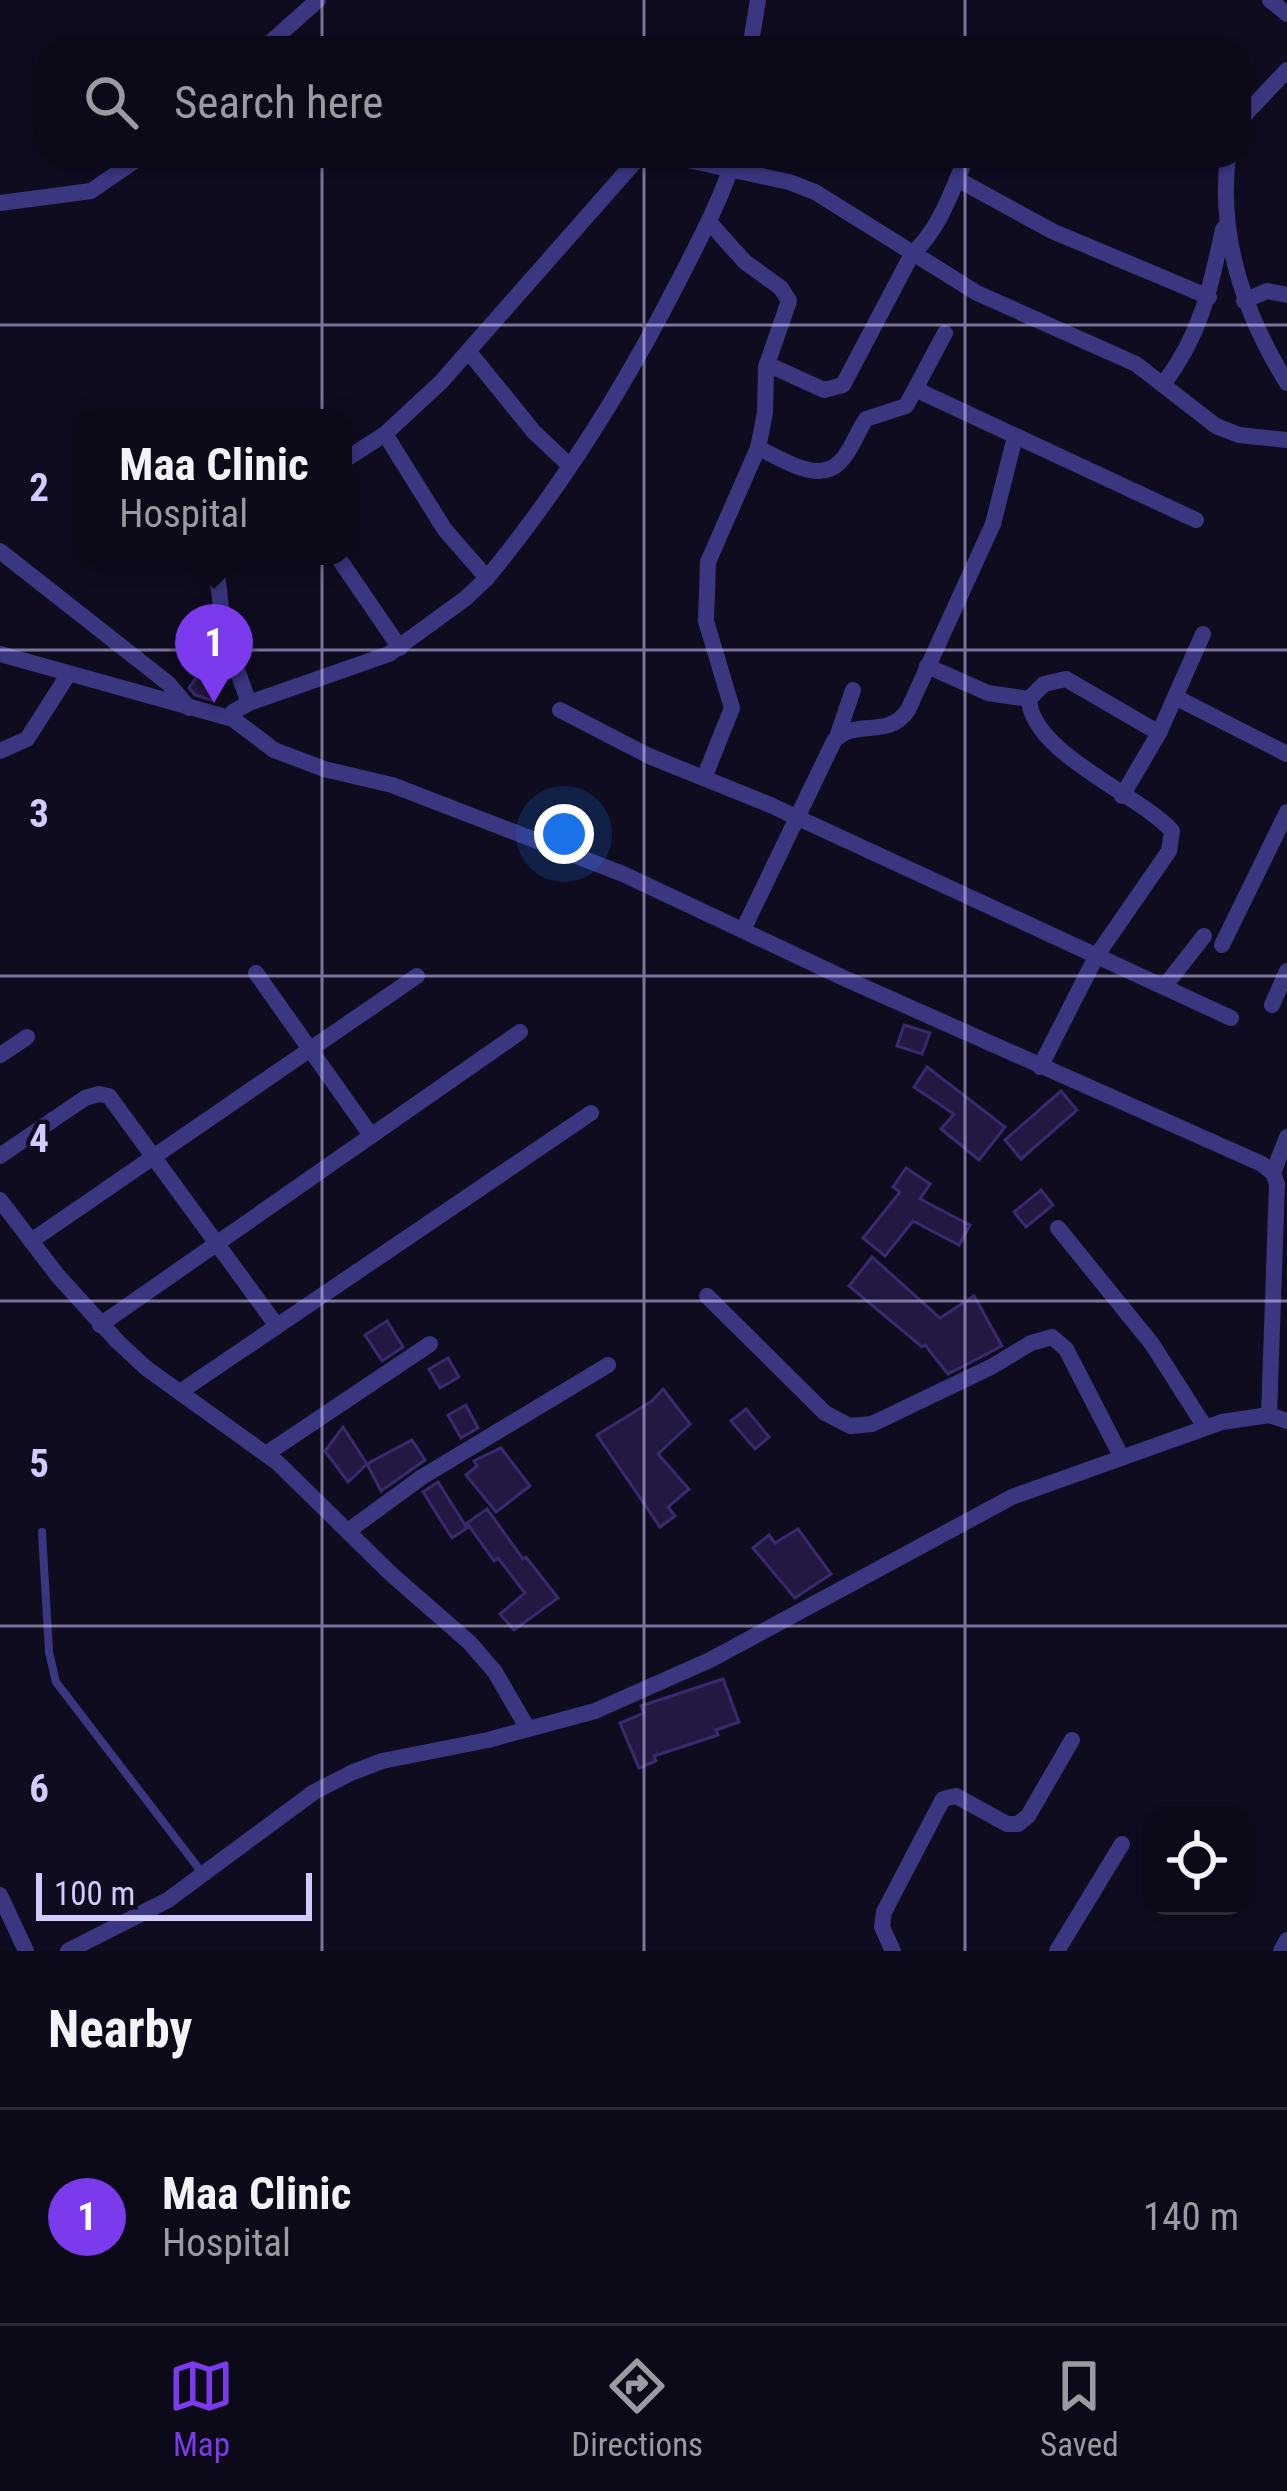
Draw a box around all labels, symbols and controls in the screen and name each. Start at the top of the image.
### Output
search box [36,36,1251,168]
icon: search [78,69,144,135]
text: Search here [174,76,383,129]
popup [76,409,352,565]
text: Maa Clinic [119,438,309,491]
text: 2 [29,465,49,511]
text: Hospital [119,491,248,537]
pin: 1 [175,604,253,703]
text: 3 [29,791,49,837]
your location [534,804,594,864]
text: 4 [29,1116,49,1162]
text: 5 [29,1441,49,1487]
text: 6 [29,1766,49,1812]
map controls [1143,1807,1251,1915]
button: locate [1143,1807,1251,1915]
scale bar [36,1867,312,1920]
text: 100 m [54,1874,135,1913]
text: Nearby [48,2000,192,2059]
text: Maa Clinic [162,2167,351,2220]
text: 1 [77,2194,97,2240]
text: 140 m [1143,2194,1239,2240]
text: Hospital [162,2220,291,2266]
tab: Map [168,2353,234,2464]
tab: Directions [571,2353,703,2464]
tab: Saved [1040,2353,1119,2464]

